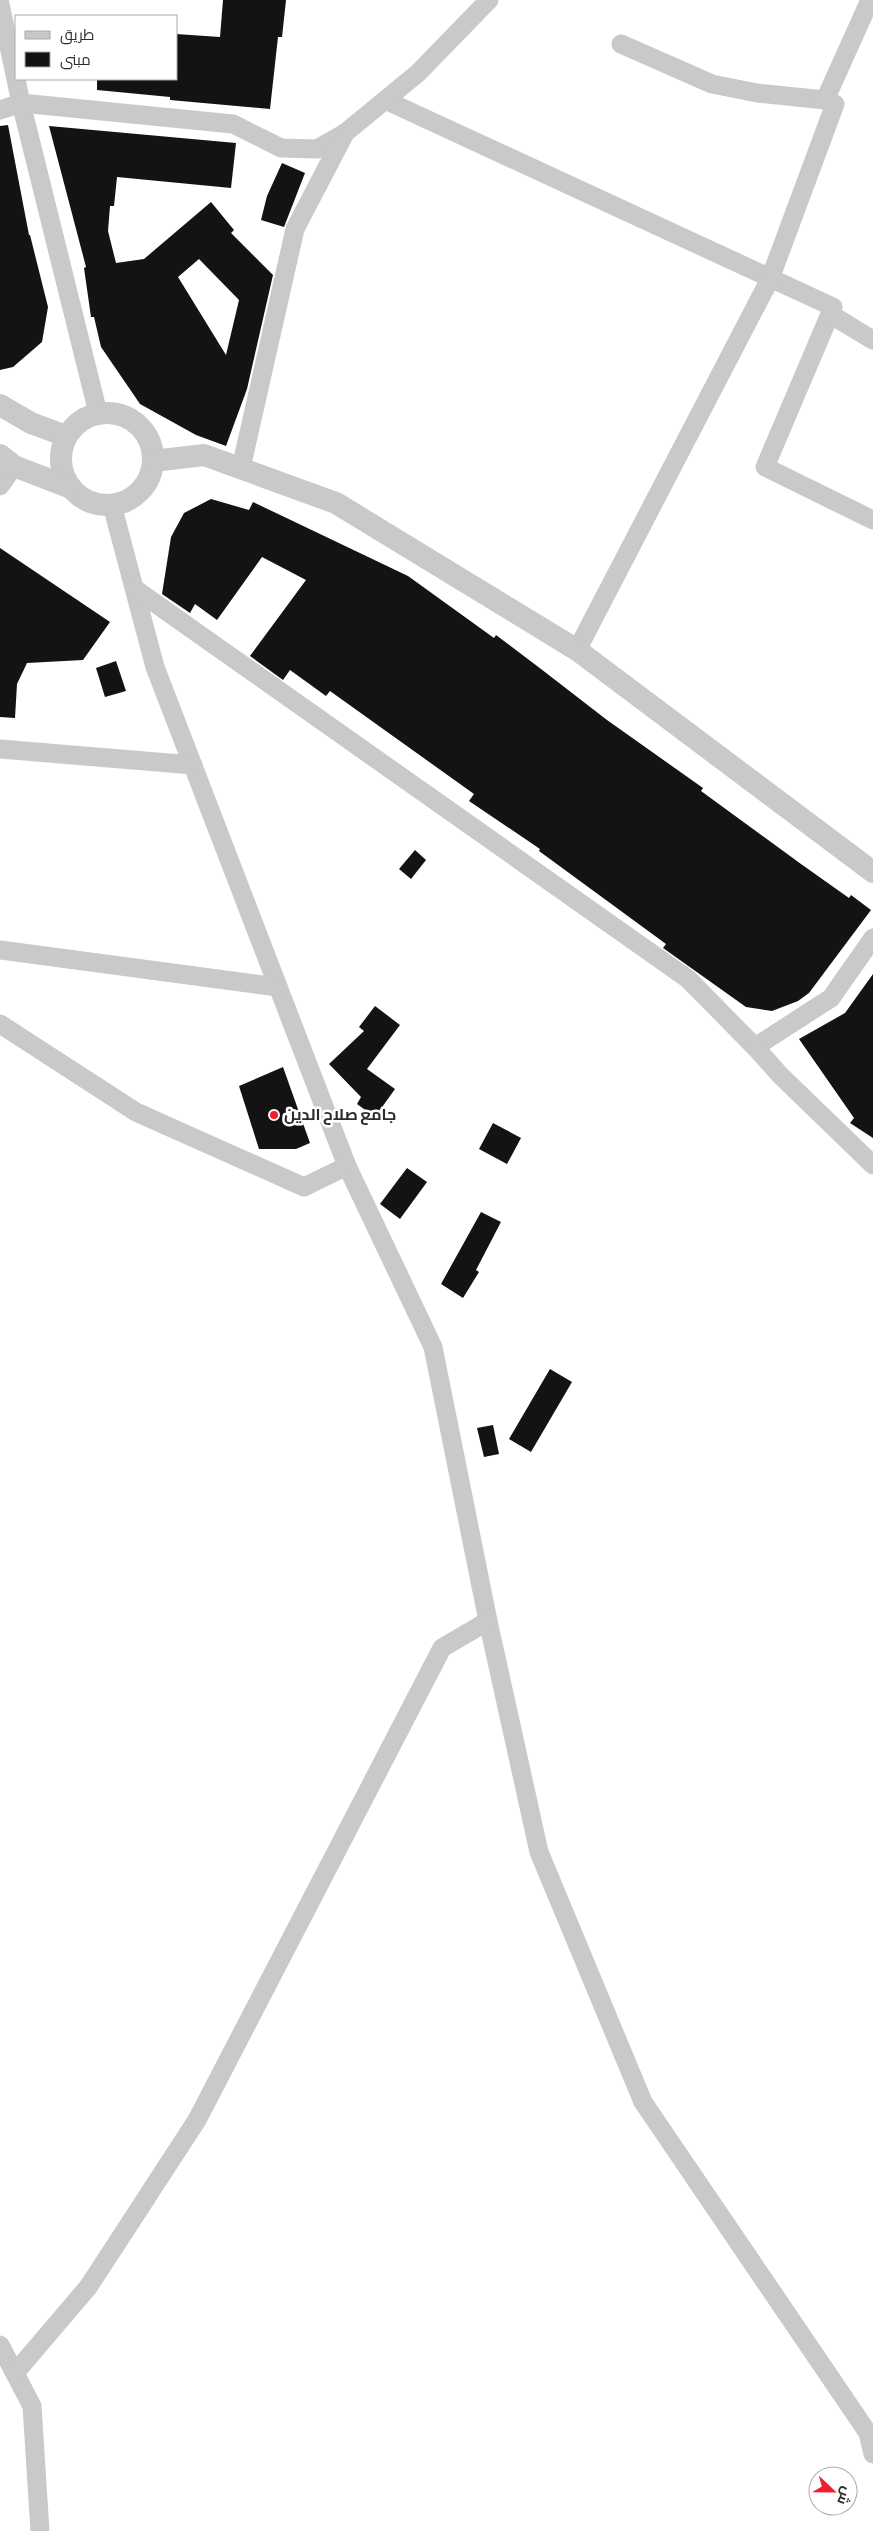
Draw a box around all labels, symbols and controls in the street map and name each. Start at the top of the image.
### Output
legend [15,15,178,80]
text: طريق [60,26,94,45]
text: مبنى [60,51,91,70]
place label: جامع صلاح الدين [284,1106,396,1125]
marker: جامع صلاح الدين [268,1109,280,1121]
north arrow [808,2466,858,2516]
text: ش [833,2484,856,2507]

